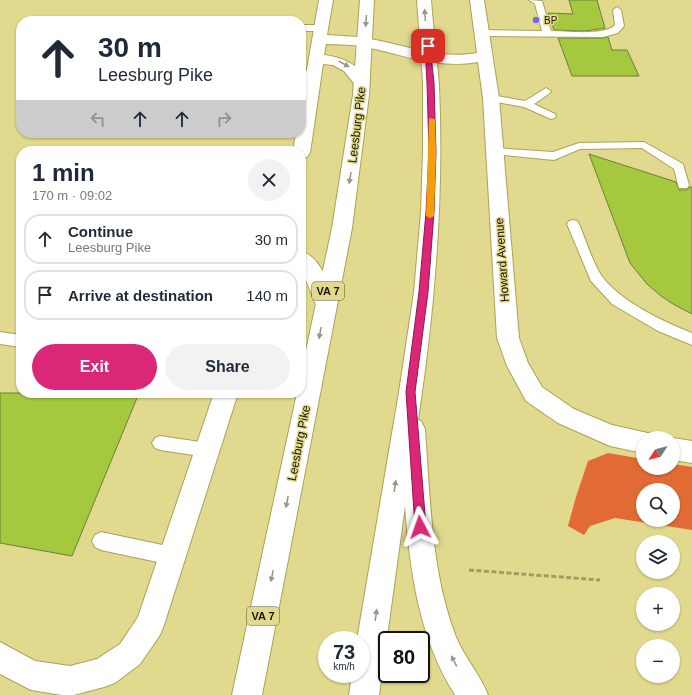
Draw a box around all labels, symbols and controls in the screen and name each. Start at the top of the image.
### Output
one-way arrow [421,9,428,21]
one-way arrow [362,15,369,27]
marker: BP [531,15,541,25]
place label: BP [544,15,558,26]
pin [411,29,445,63]
icon: ahead [32,32,84,84]
text: 30 m [98,32,162,63]
icon: arrive [417,35,439,57]
one-way arrow [338,61,350,67]
text: Leesburg Pike [98,65,213,85]
street label: Leesburg Pike [345,86,369,164]
icon: left [87,108,109,130]
icon: ahead [129,108,151,130]
icon: ahead [171,108,193,130]
icon: right [213,108,235,130]
text: 1 min [32,159,95,186]
button: close [248,159,290,201]
one-way arrow [347,172,353,184]
text: 170 m · 09:02 [32,188,112,203]
street label: Howard Avenue [492,217,512,303]
text: Continue [68,223,133,240]
icon: ahead [34,228,56,250]
text: 30 m [255,231,288,248]
text: Leesburg Pike [68,240,151,255]
road number: VA 7 [312,282,344,300]
icon: arrive [34,284,56,306]
text: Arrive at destination [68,287,213,304]
text: 140 m [246,287,288,304]
one-way arrow [317,327,323,339]
button: Exit [32,344,157,390]
button: Share [165,344,290,390]
street label: Leesburg Pike [285,404,313,482]
north arrow [636,431,680,475]
map controls [636,431,680,683]
one-way arrow [392,480,398,492]
button: search [636,483,680,527]
one-way arrow [283,496,289,508]
position arrow [399,506,441,548]
button: layers [636,535,680,579]
one-way arrow [268,570,274,582]
button: + [636,587,680,631]
road number: VA 7 [247,607,279,625]
one-way arrow [373,609,379,621]
speed limit sign: 80 [378,631,430,683]
button: − [636,639,680,683]
text: 73 [333,641,355,663]
one-way arrow [450,655,457,667]
text: km/h [333,661,355,672]

